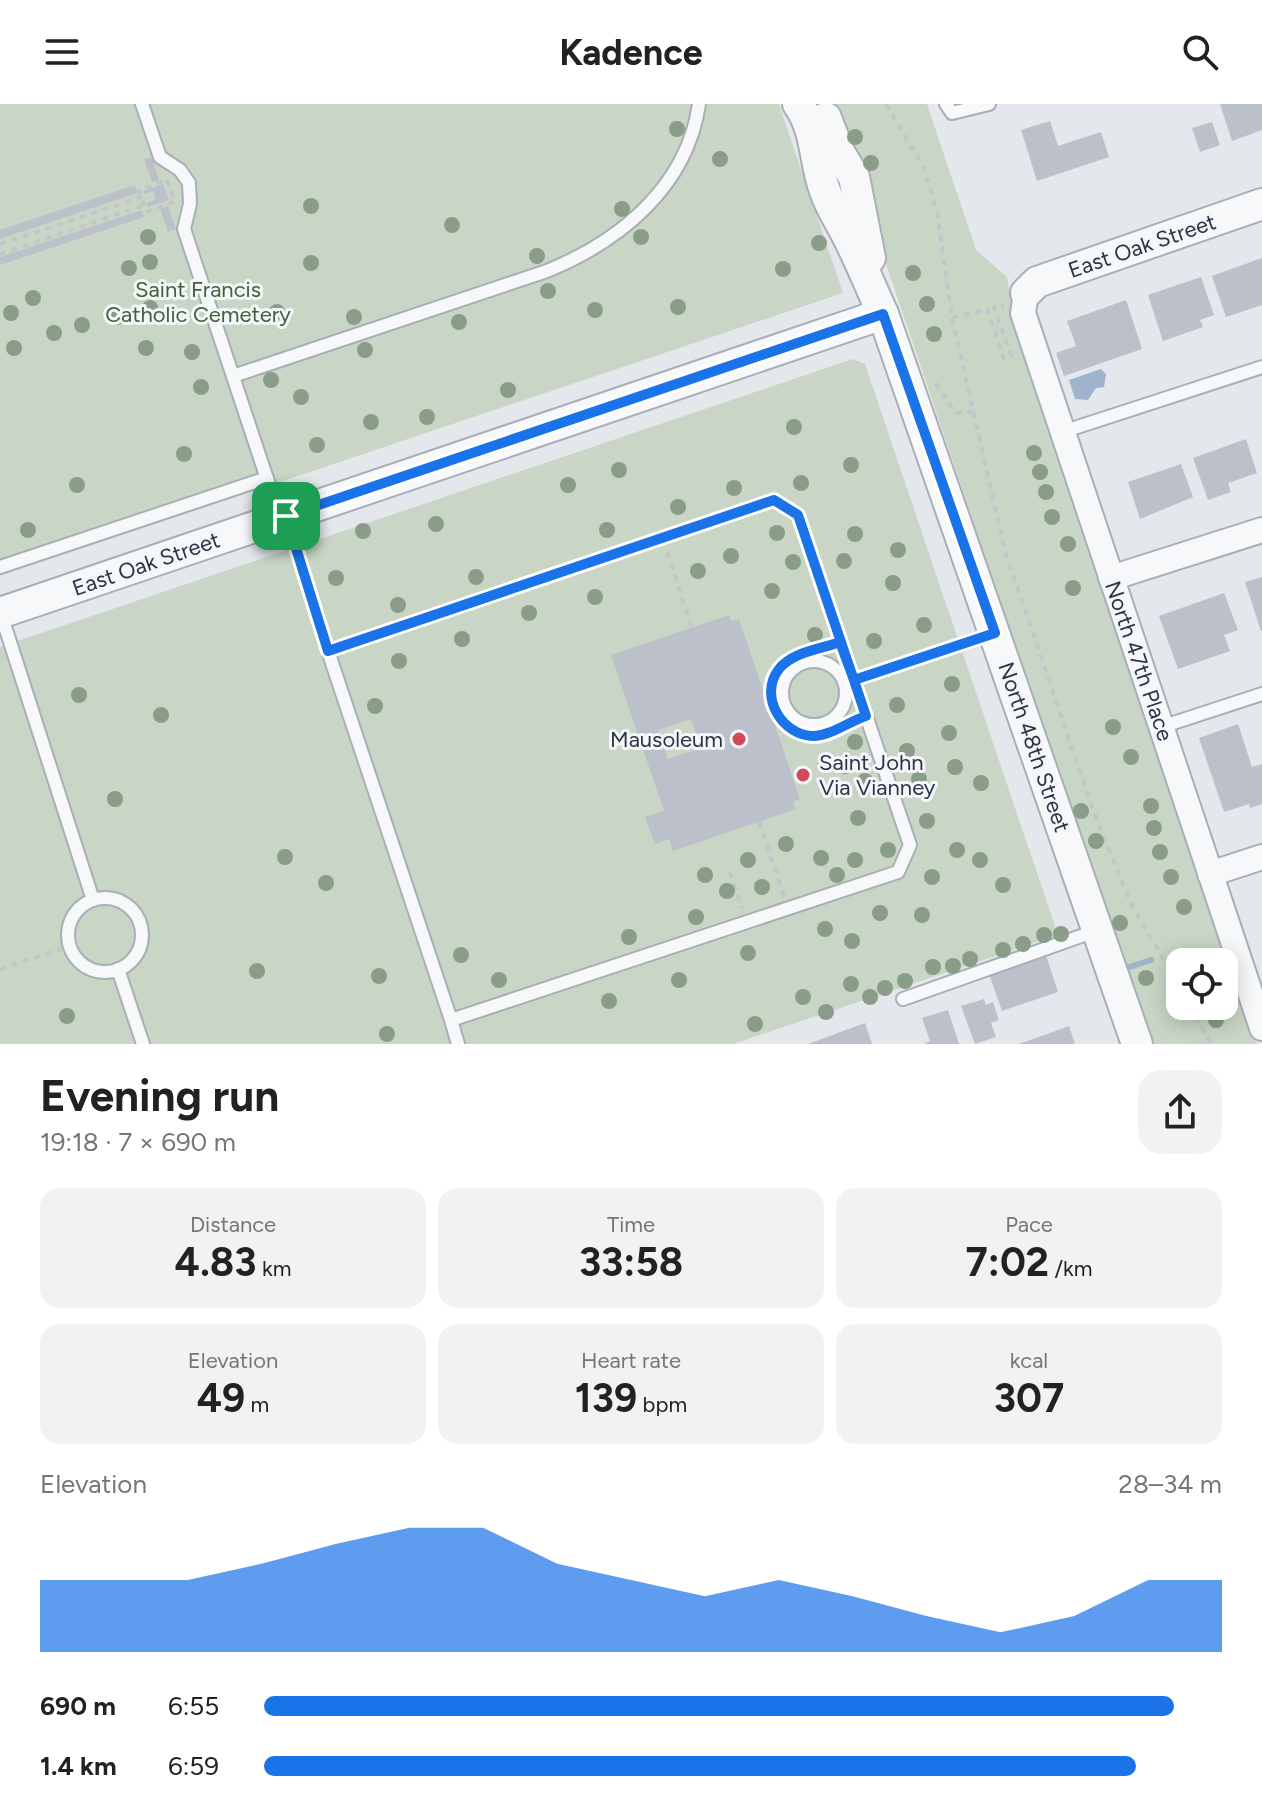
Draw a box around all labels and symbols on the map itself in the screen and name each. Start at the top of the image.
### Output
street label: East Oak Street [1065,208,1219,284]
park label: Saint Francis Catholic Cemetery [105,276,291,328]
pin [252,482,320,550]
street label: East Oak Street [69,526,223,602]
street label: North 47th Place [1099,577,1179,745]
street label: North 48th Street [992,658,1076,836]
place label: Mausoleum [610,726,723,753]
marker: Mausoleum [730,730,748,748]
place label: Saint John Via Vianney [819,749,936,801]
marker: Saint John Via Vianney [794,766,812,784]

